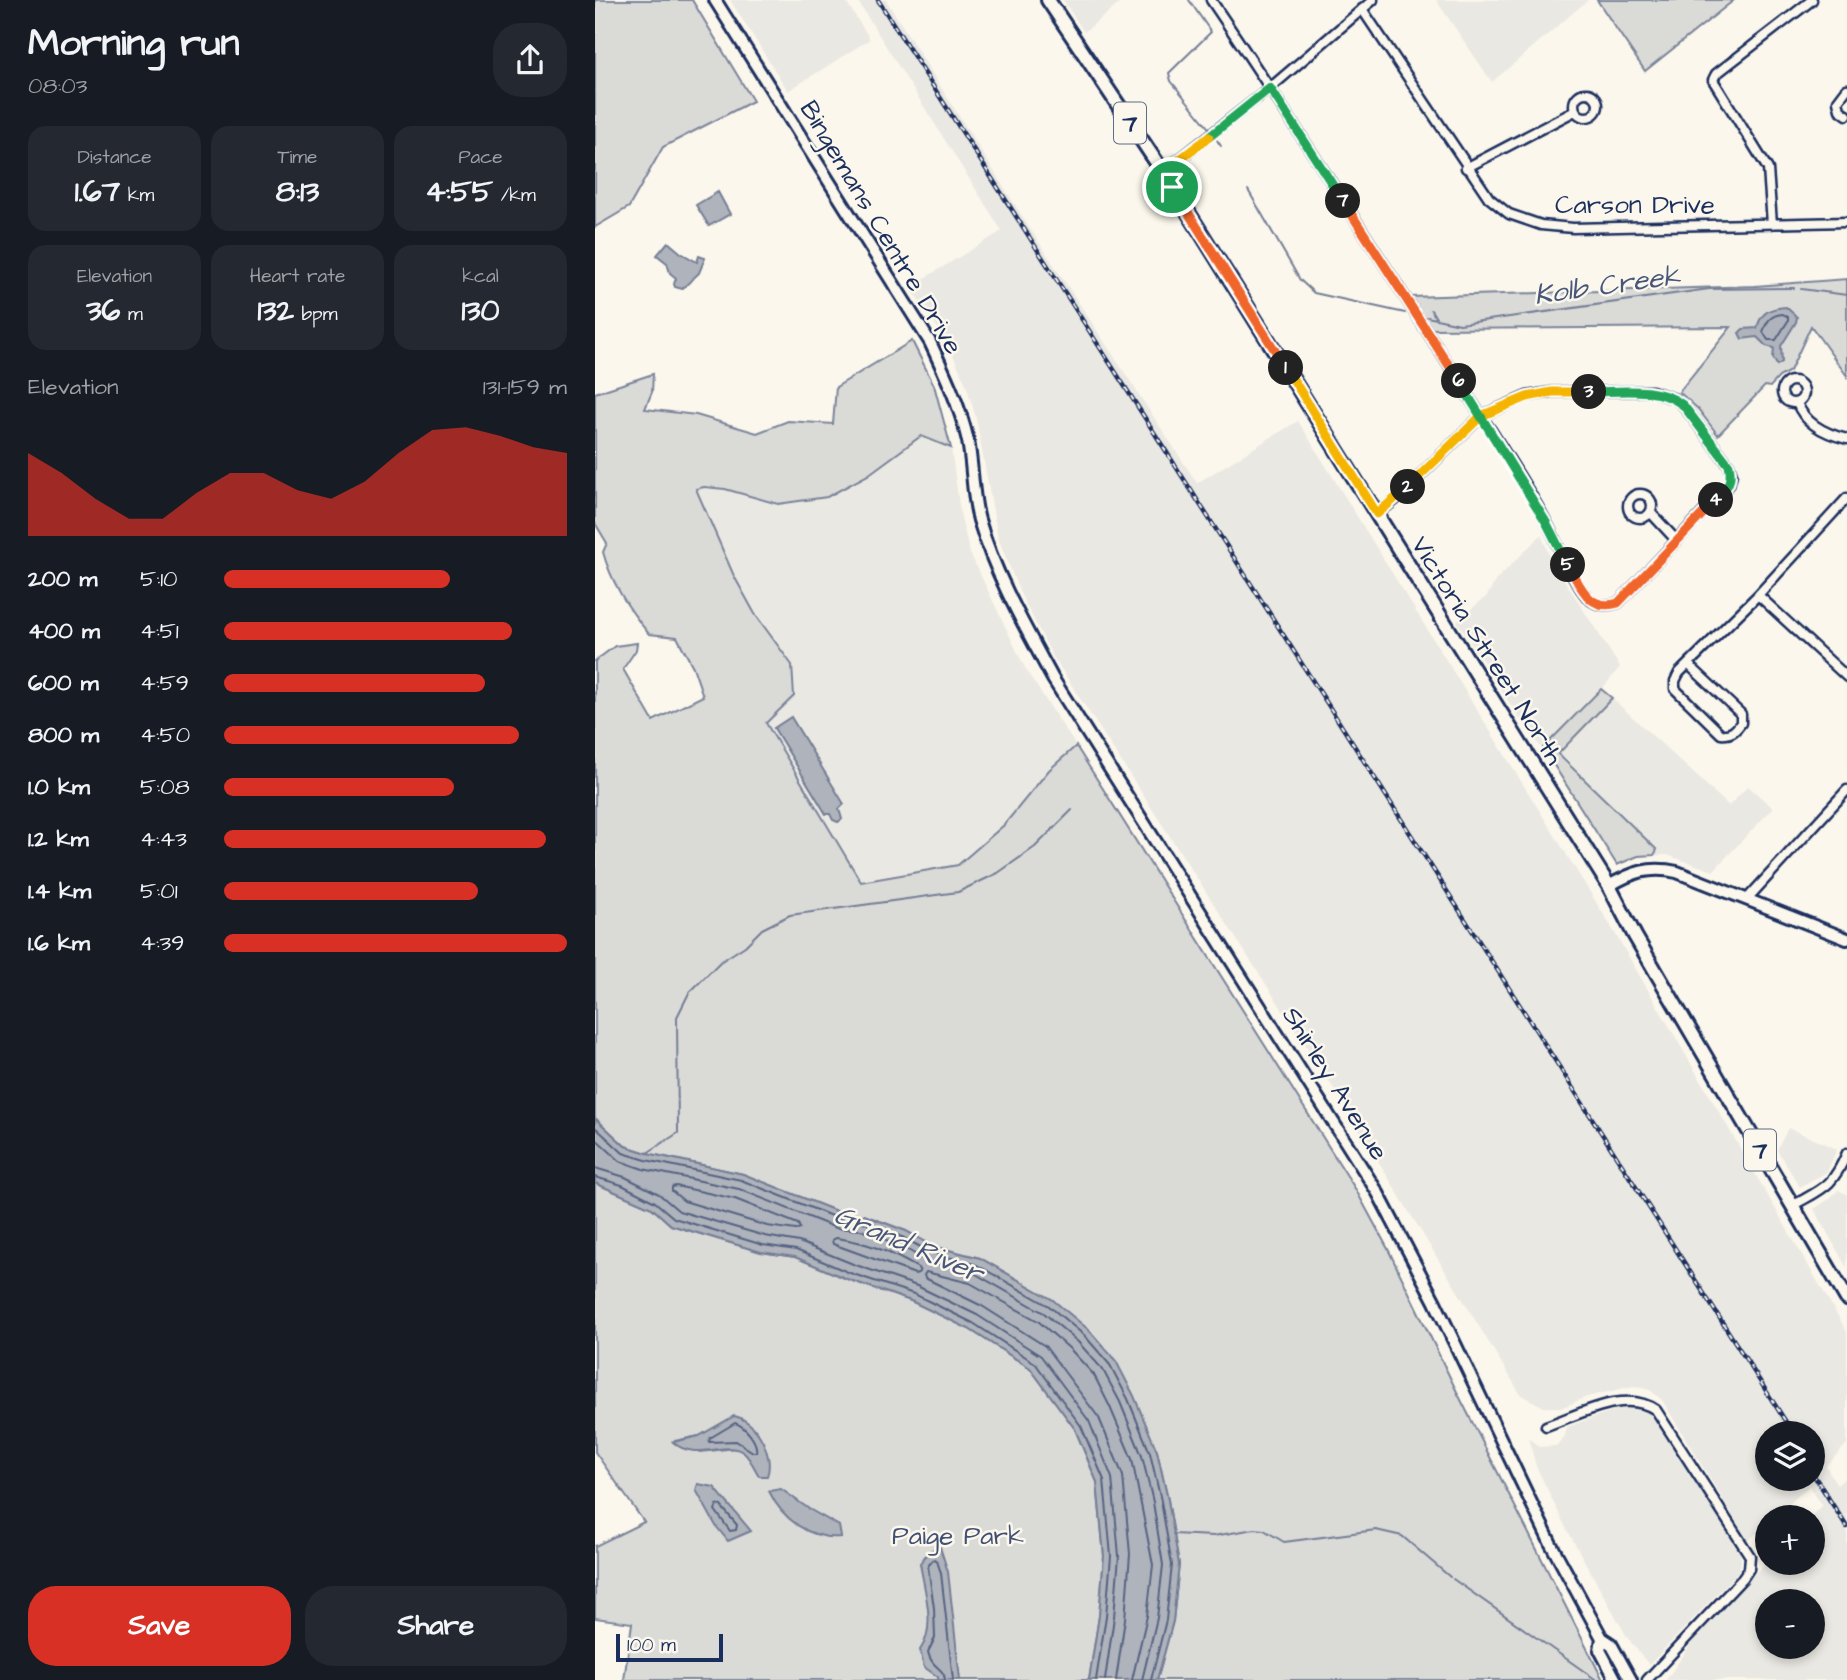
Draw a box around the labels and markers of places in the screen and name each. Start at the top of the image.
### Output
pin [1142,157,1202,217]
pin: 7 [1325,184,1361,218]
pin: 1 [1269,350,1303,386]
pin: 6 [1441,364,1477,398]
pin: 3 [1571,374,1607,410]
pin: 2 [1391,470,1425,504]
pin: 4 [1699,482,1733,518]
pin: 5 [1551,548,1585,582]

